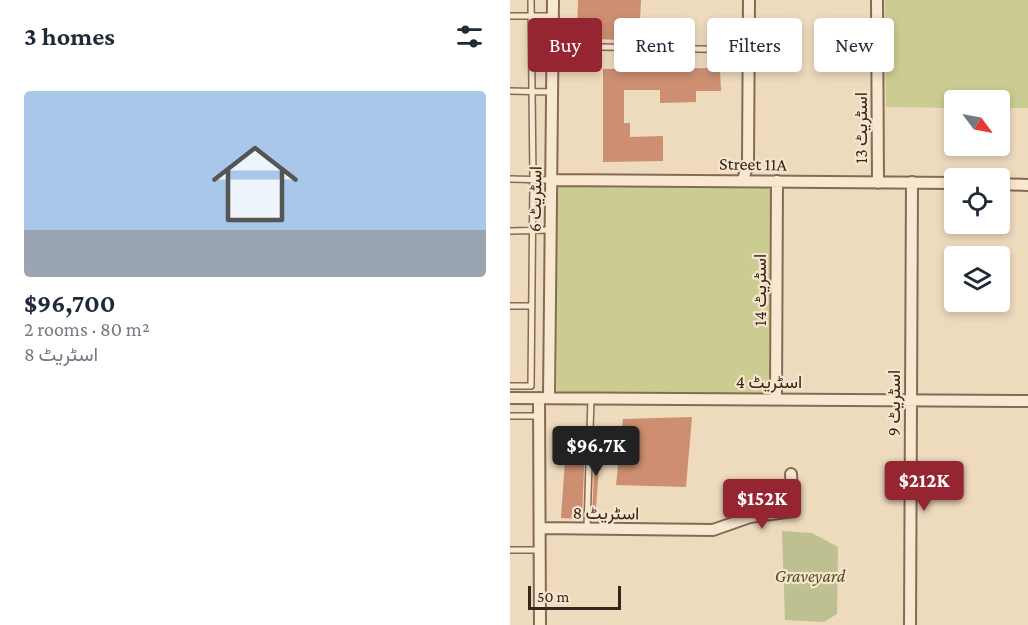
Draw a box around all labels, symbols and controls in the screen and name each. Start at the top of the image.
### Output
chip: Buy [528,18,602,72]
chip: Rent [614,18,695,72]
chip: Filters [707,18,802,72]
chip: New [814,18,894,72]
icon: filters [453,20,486,53]
text: 3 homes [24,22,115,51]
north arrow [944,90,1010,156]
map controls [944,90,1010,312]
street label: اسٹریٹ 13 [851,92,872,164]
icon: home [201,130,309,238]
street label: Street 11A [719,153,788,175]
street label: اسٹریٹ 6 [524,166,547,232]
button: locate [944,168,1010,234]
button: layers [944,246,1010,312]
street label: اسٹریٹ 14 [750,254,771,326]
text: $96,700 [24,289,116,318]
text: 2 rooms · 80 m² [24,318,150,340]
text: اسٹریٹ 8 [24,343,98,365]
street label: اسٹریٹ 9 [884,370,905,436]
street label: اسٹریٹ 4 [736,372,802,393]
pin: $96.7K [547,426,645,477]
text: $96.7K [566,434,626,456]
pin: $212K [882,461,966,512]
text: $212K [899,469,949,491]
pin: $152K [720,479,804,530]
text: $152K [737,487,787,509]
street label: اسٹریٹ 8 [572,502,640,525]
park label: Graveyard [775,566,846,586]
scale bar [528,583,621,610]
text: 50 m [537,588,569,605]

